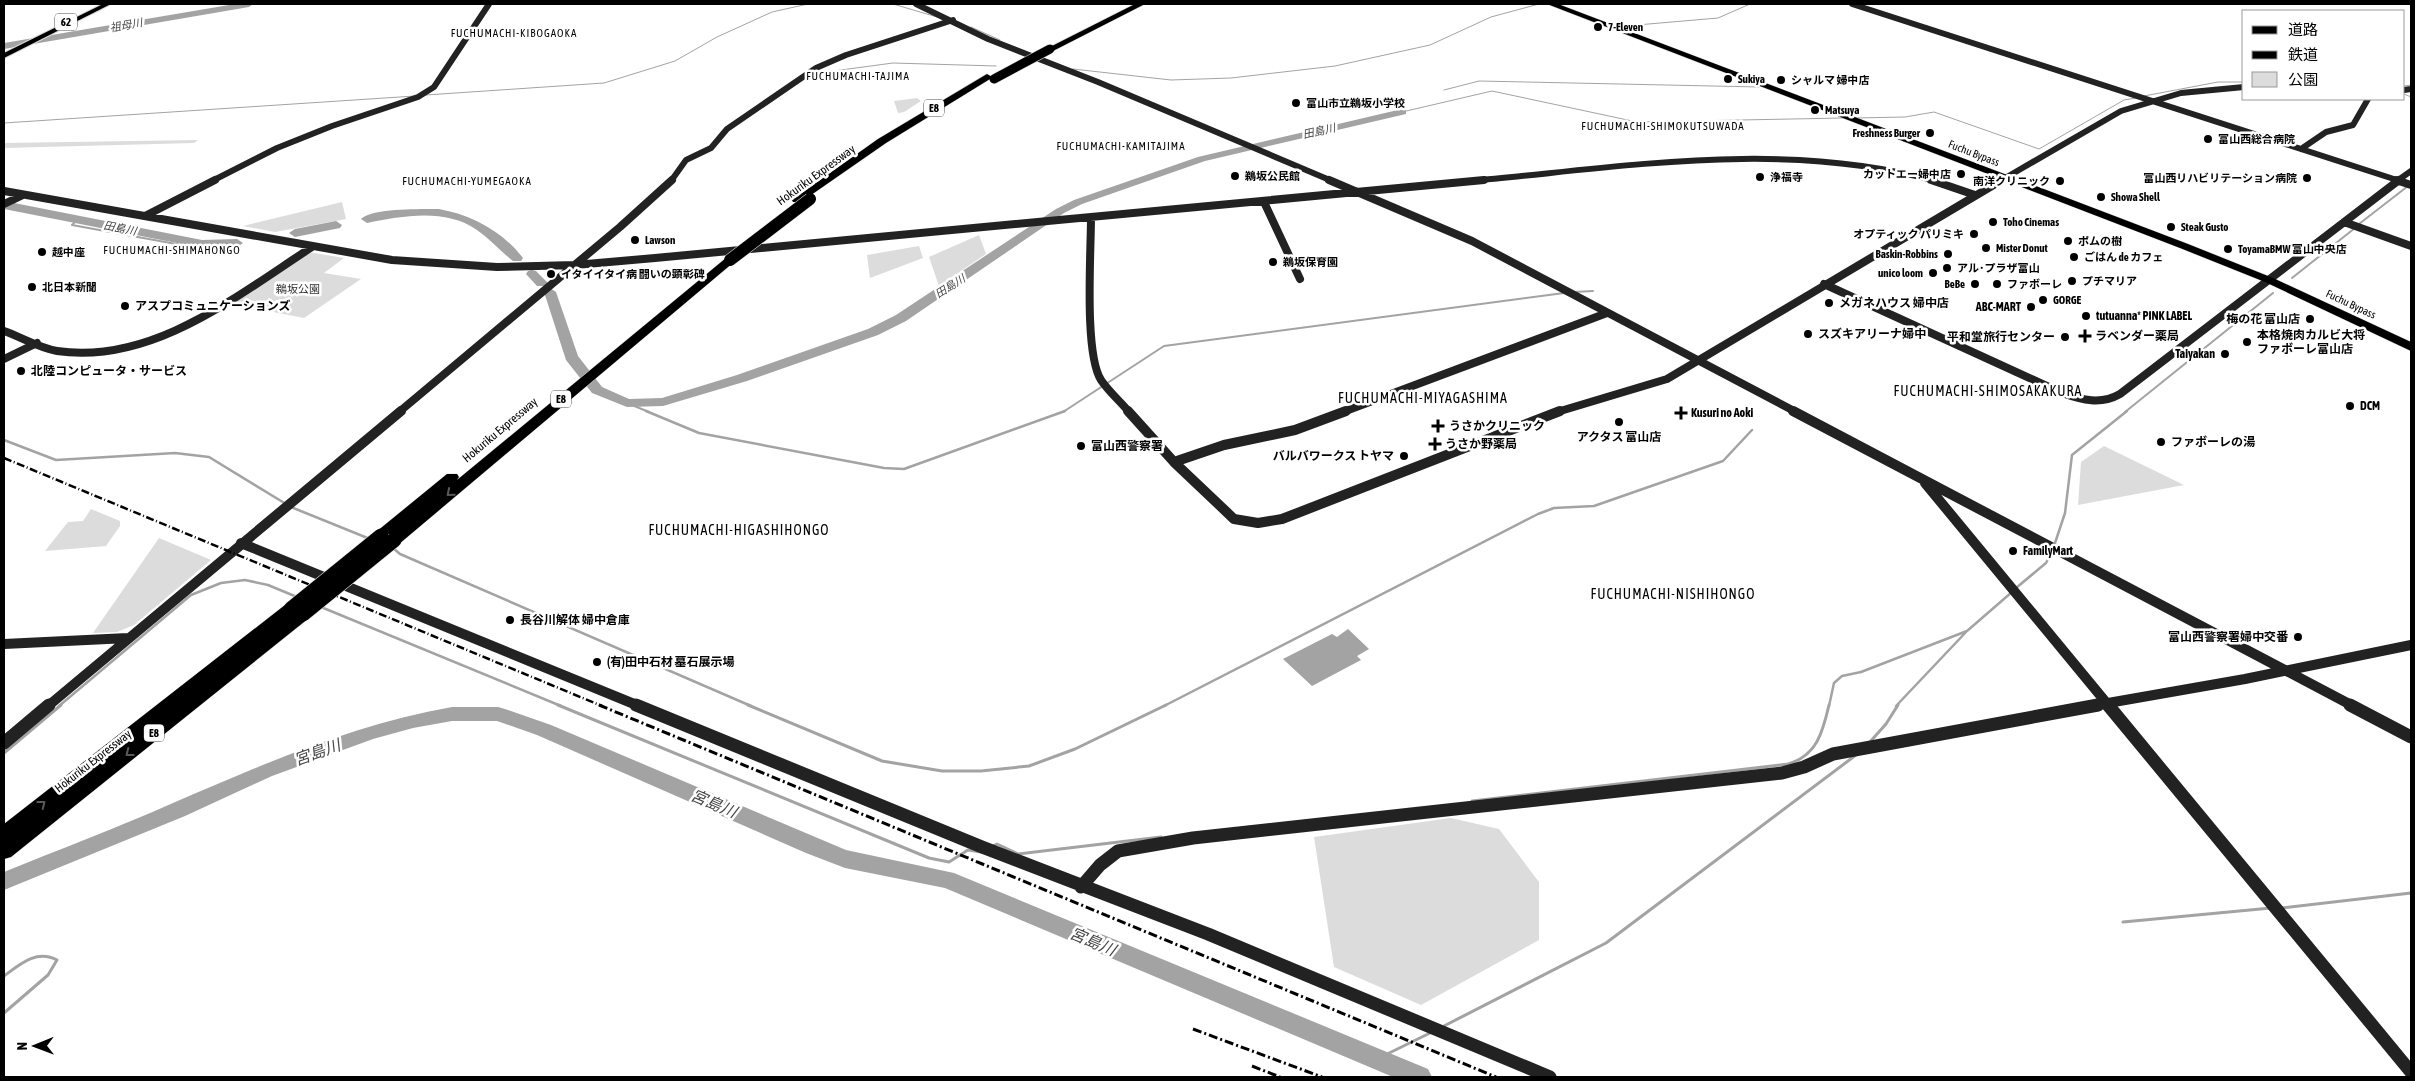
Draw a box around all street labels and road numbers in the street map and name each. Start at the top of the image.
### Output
road number: 62 [55,14,77,31]
road number: E8 [924,100,944,116]
street label: Fuchu Bypass [1947,138,2001,168]
street label: Hokuriku Expressway [774,142,858,208]
street label: Fuchu Bypass [2324,287,2378,321]
road number: E8 [551,390,571,408]
street label: Hokuriku Expressway [460,395,540,465]
road number: E8 [144,724,164,741]
street label: Hokuriku Expressway [52,727,134,795]

